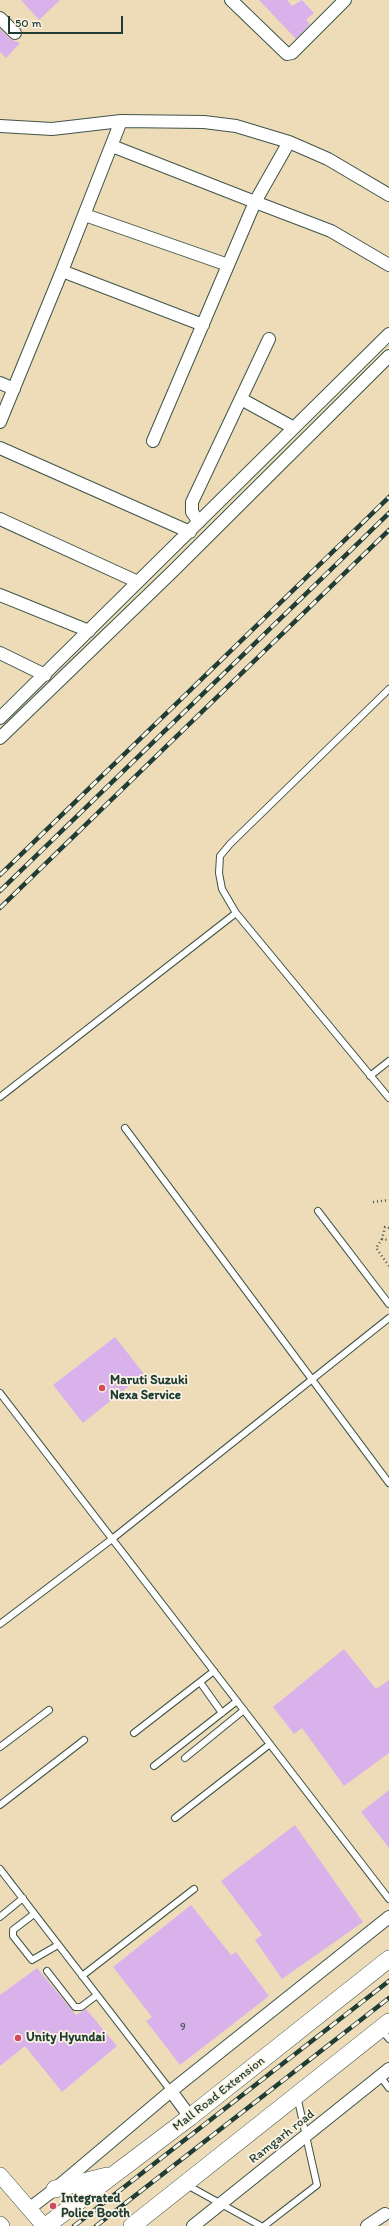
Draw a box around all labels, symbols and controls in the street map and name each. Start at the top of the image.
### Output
scale bar [10,8,125,34]
text: 50 m [15,16,41,30]
place label: Maruti Suzuki Nexa Service [110,1373,188,1404]
marker: Maruti Suzuki Nexa Service [97,1383,107,1393]
house number: 9 [180,2020,186,2034]
place label: Unity Hyundai [26,2030,105,2046]
marker: Unity Hyundai [13,2033,23,2043]
street label: Mall Road Extension [170,2053,268,2135]
street label: Ramgarh road [246,2107,318,2167]
place label: Integrated Police Booth [61,2191,130,2222]
marker: Integrated Police Booth [48,2201,58,2211]

